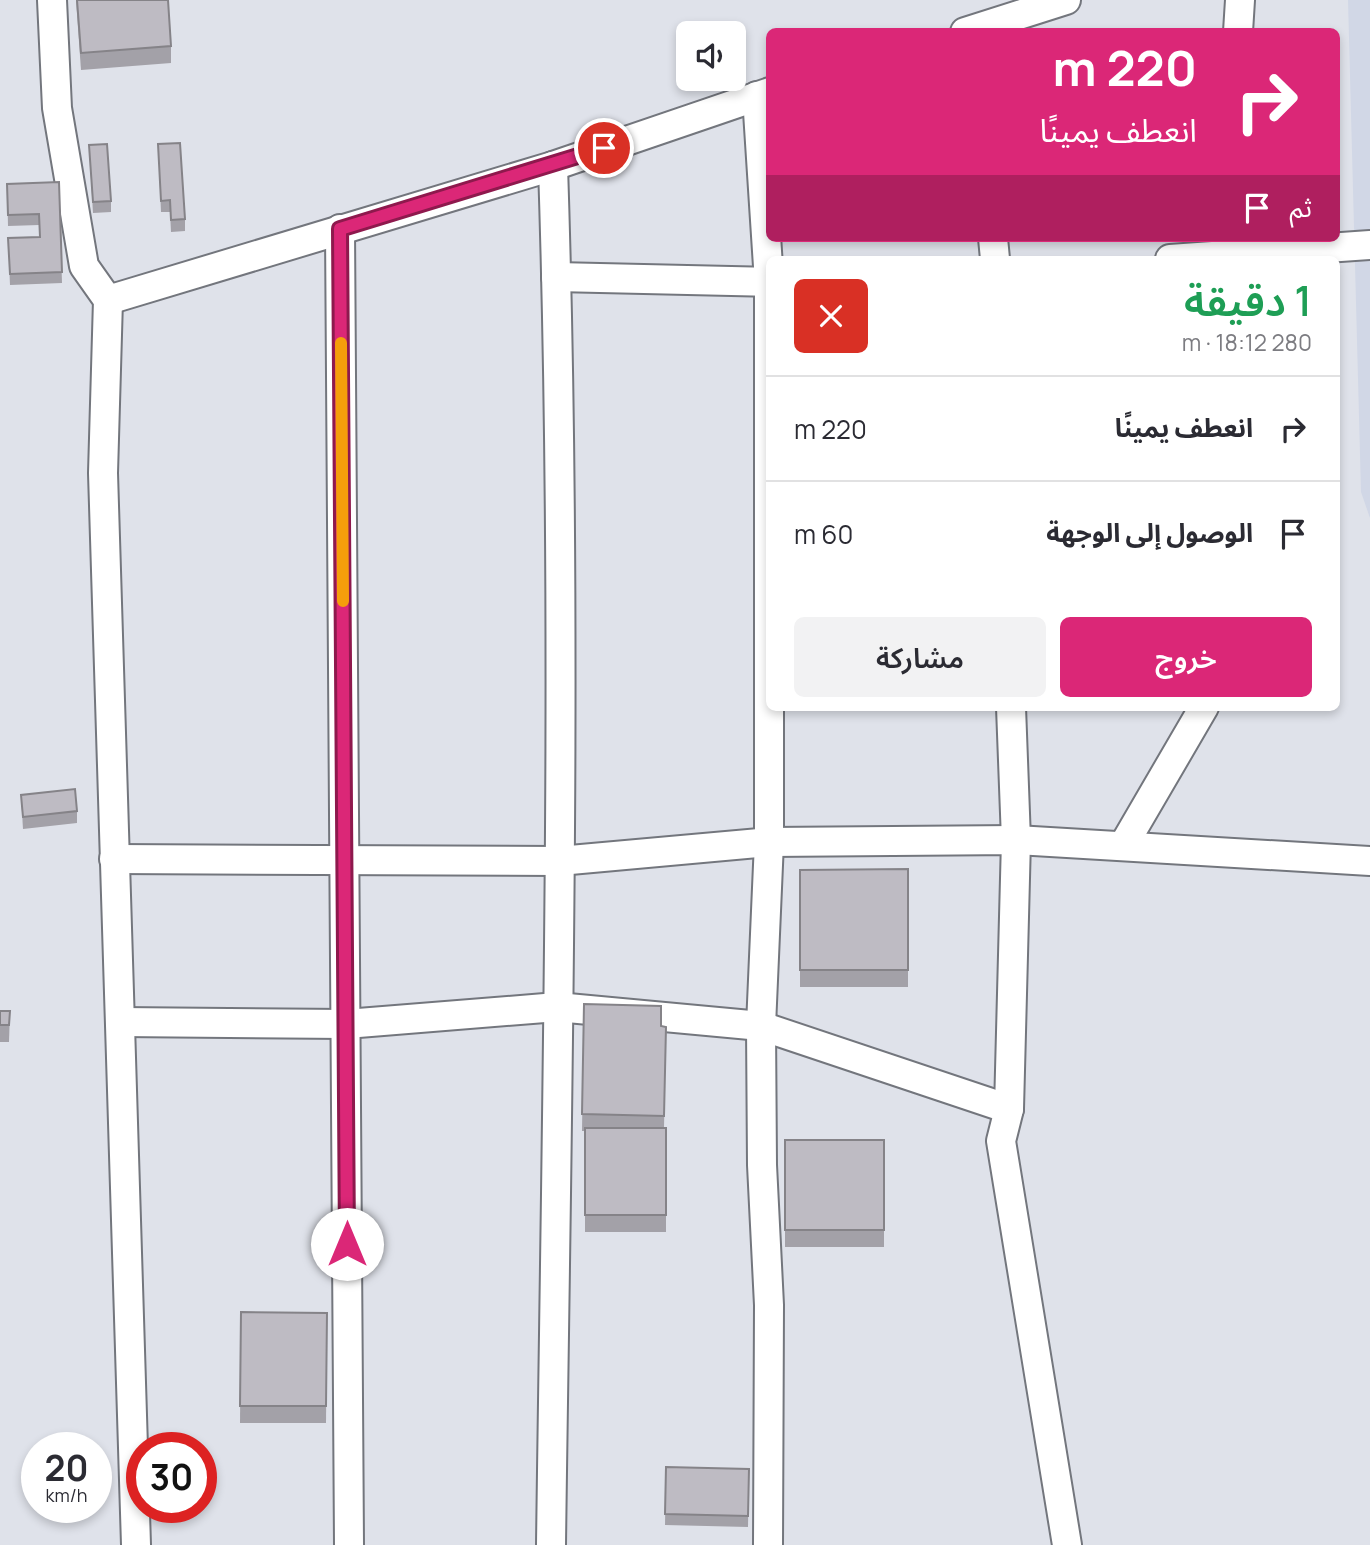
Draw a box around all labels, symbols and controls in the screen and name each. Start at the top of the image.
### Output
map controls [676,21,746,91]
button: sound [676,21,746,91]
text: 220 m [1053,34,1197,101]
icon: right [1221,56,1312,147]
text: انعطف يمينًا [1040,108,1197,152]
pin [574,118,634,178]
icon: arrive [585,129,623,167]
icon: arrive [1238,189,1276,227]
text: ثم [1290,189,1312,225]
text: 1 دقيقة [1184,271,1312,329]
button: close [794,279,868,353]
text: 280 m · 18:12 [1182,326,1312,358]
text: انعطف يمينًا [1115,409,1253,445]
icon: right [1274,410,1312,448]
text: 220 m [794,411,867,447]
text: الوصول إلى الوجهة [1046,514,1253,550]
icon: arrive [1274,515,1312,553]
text: 60 m [794,516,853,552]
button: مشاركة [794,617,1046,697]
button: خروج [1060,617,1312,697]
position arrow [310,1207,384,1281]
speed limit sign: 30 [126,1432,217,1523]
text: 20 [45,1444,88,1492]
text: km/h [46,1483,87,1507]

